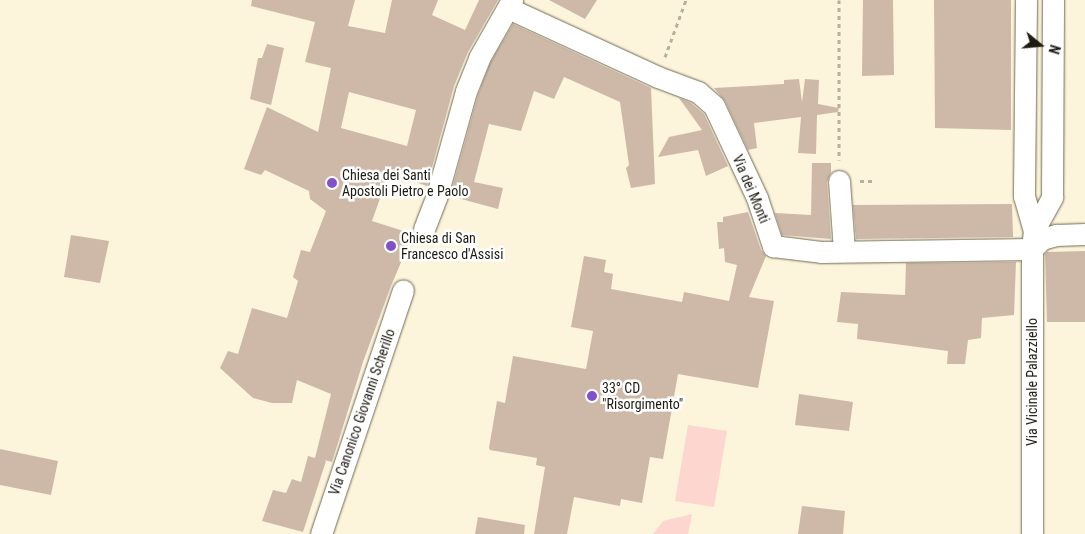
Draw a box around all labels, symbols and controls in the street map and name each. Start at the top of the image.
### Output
north arrow [1015,20,1065,70]
text: N [1045,43,1063,56]
street label: Via dei Monti [729,152,773,226]
place label: Chiesa dei Santi Apostoli Pietro e Paolo [342,167,469,200]
marker: Chiesa dei Santi Apostoli Pietro e Paolo [326,177,338,189]
place label: Chiesa di San Francesco d'Assisi [401,230,503,262]
marker: Chiesa di San Francesco d'Assisi [385,240,397,252]
street label: Via Vicinale Palazziello [1024,318,1040,446]
street label: Via Canonico Giovanni Scherillo [326,326,398,498]
place label: 33° CD "Risorgimento" [602,380,683,412]
marker: 33° CD "Risorgimento" [586,390,598,402]

